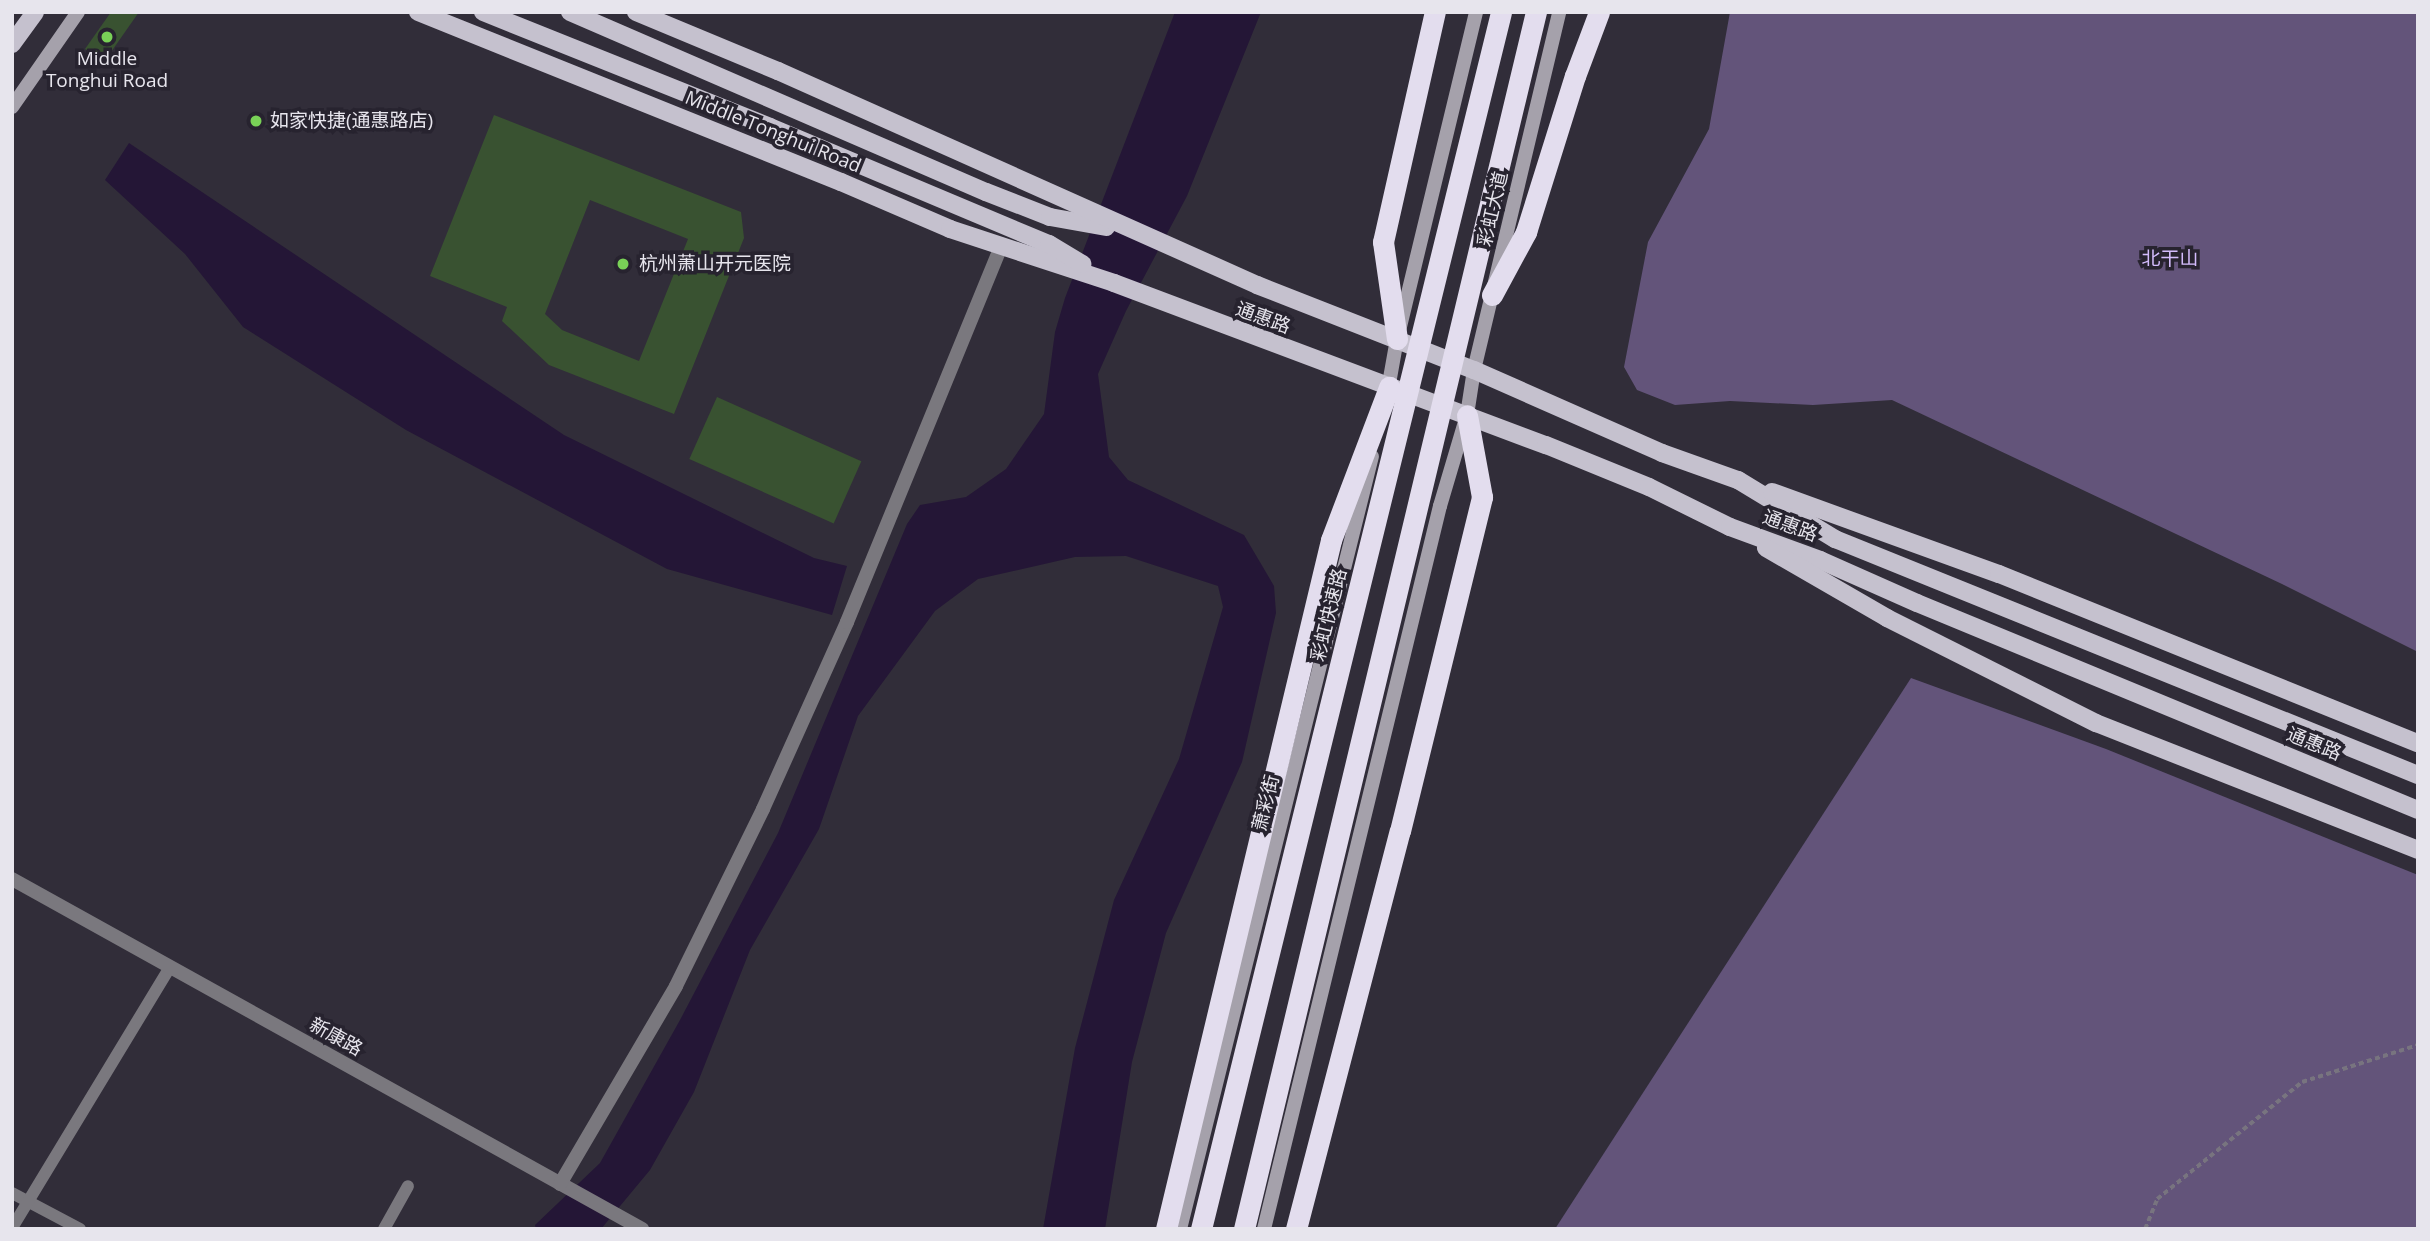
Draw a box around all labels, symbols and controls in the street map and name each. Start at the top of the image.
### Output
marker: Middle Tonghui Road [99,29,115,45]
place label: Middle Tonghui Road [46,48,168,92]
street label: Middle Tonghui Road [682,86,864,178]
place label: 如家快捷(通惠路店) [270,110,433,132]
marker: 如家快捷(通惠路店) [248,113,264,129]
street label: 彩虹大道 [1473,169,1513,249]
park label: 北干山 [2142,248,2198,270]
place label: 杭州萧山开元医院 [639,253,791,275]
marker: 杭州萧山开元医院 [613,254,633,274]
street label: 通惠路 [1232,298,1294,338]
street label: 通惠路 [1759,506,1821,546]
street label: 彩虹快速路 [1306,566,1352,664]
street label: 通惠路 [2283,723,2345,765]
street label: 萧彩街 [1248,773,1284,833]
street label: 新康路 [306,1013,366,1061]

